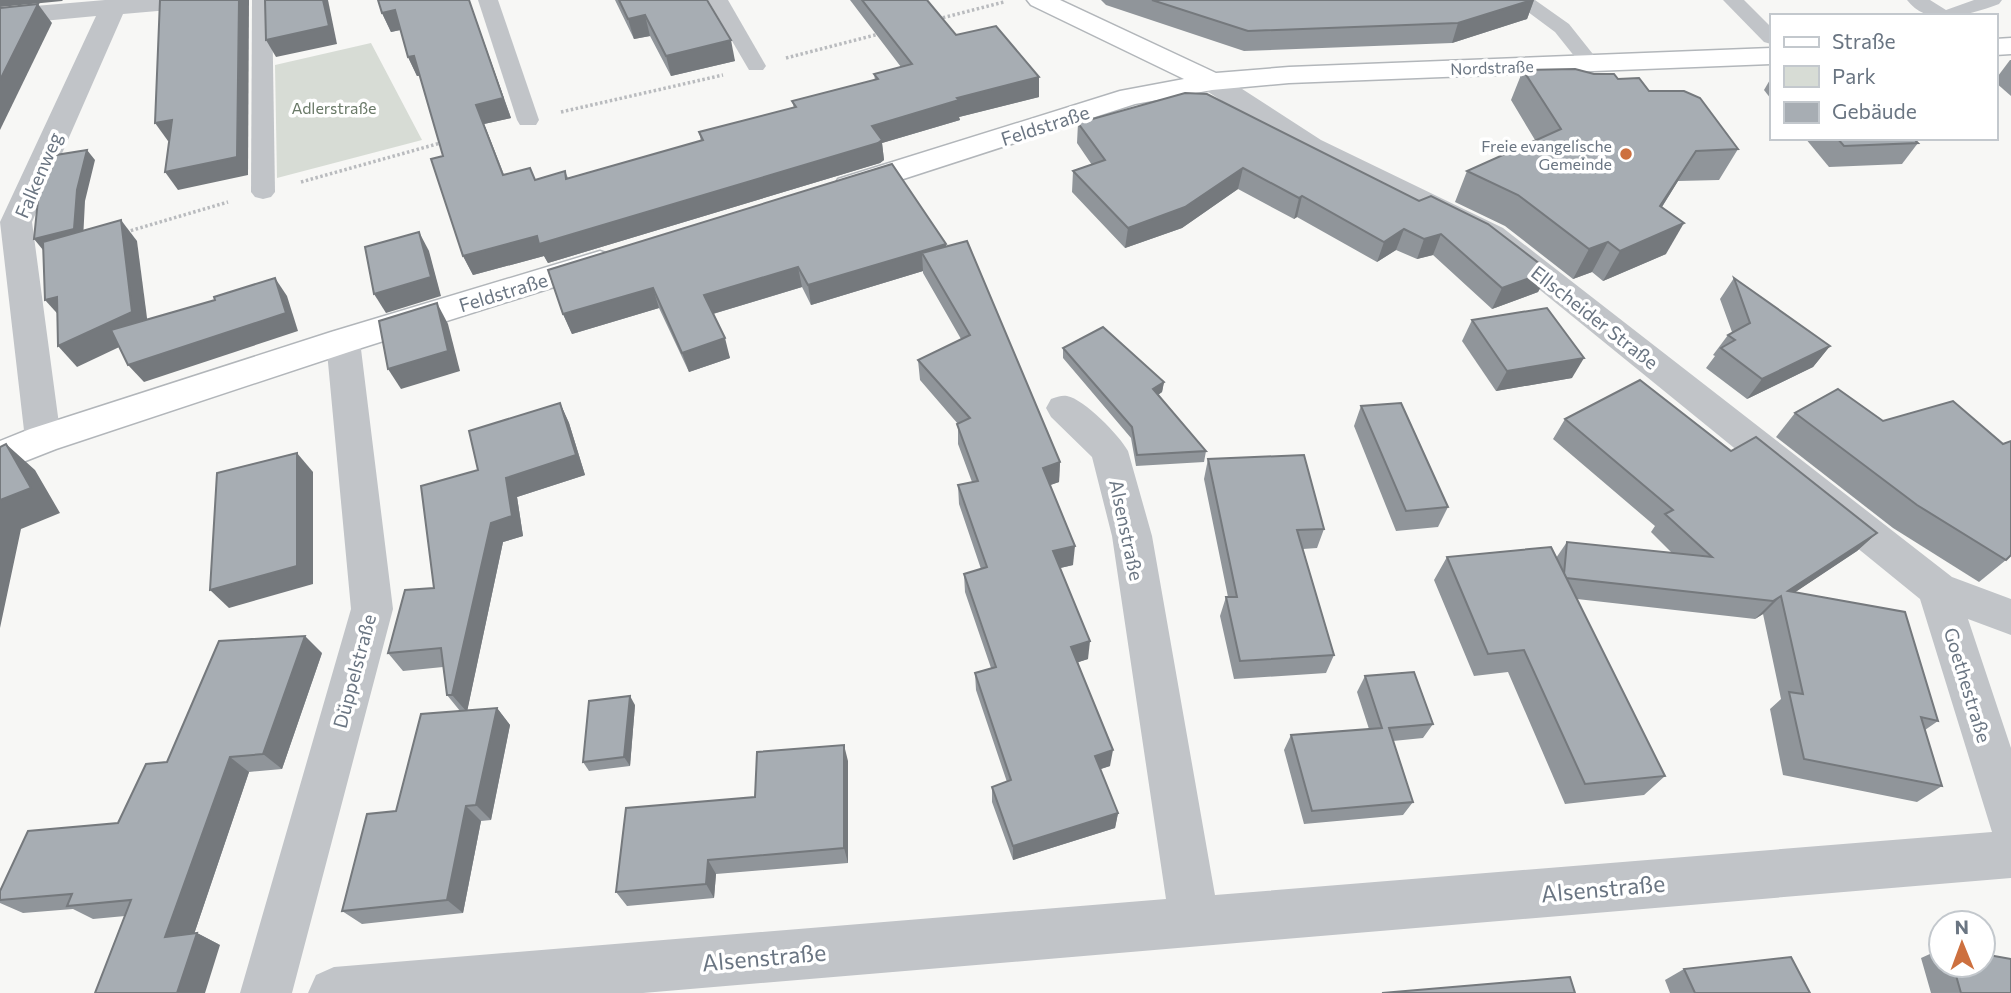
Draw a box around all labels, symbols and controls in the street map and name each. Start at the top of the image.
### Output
legend [1770,14,1997,140]
text: Straße [1832,28,1896,53]
street label: Nordstraße [1450,56,1534,78]
text: Park [1832,63,1876,88]
park label: Adlerstraße [291,98,377,117]
text: Gebäude [1832,98,1917,123]
street label: Feldstraße [998,100,1092,150]
street label: Falkenweg [10,129,66,221]
place label: Freie evangelische Gemeinde [1481,136,1612,173]
marker: Freie evangelische Gemeinde [1618,146,1634,162]
street label: Ellscheider Straße [1527,260,1663,374]
street label: Feldstraße [456,268,550,316]
street label: Alsenstraße [1105,477,1149,583]
street label: Düppelstraße [328,611,380,731]
street label: Goethestraße [1940,625,1996,745]
street label: Alsenstraße [1540,869,1666,907]
north arrow [1927,909,1997,979]
text: N [1954,915,1969,938]
street label: Alsenstraße [701,938,827,976]

